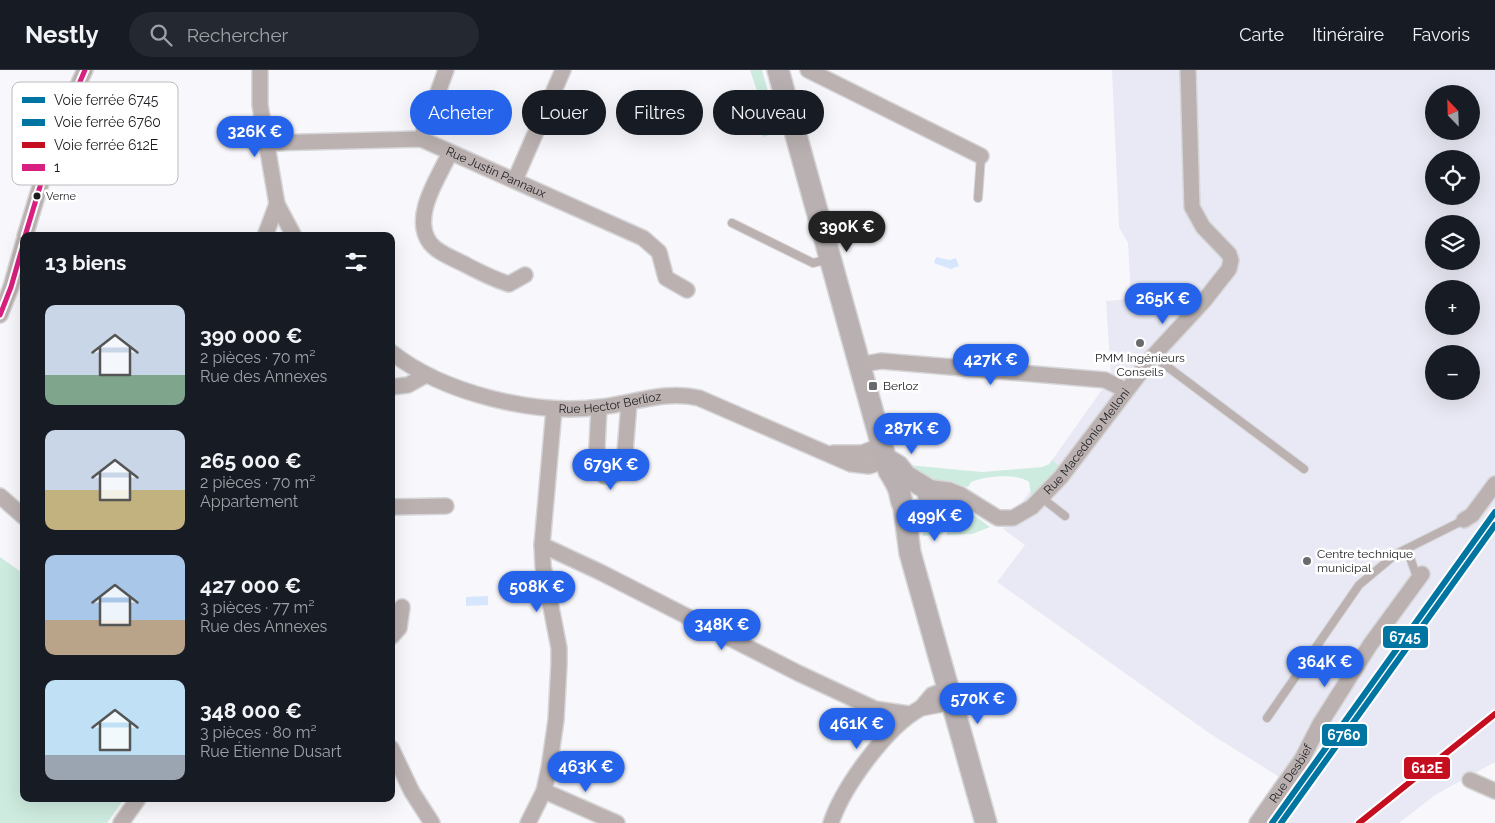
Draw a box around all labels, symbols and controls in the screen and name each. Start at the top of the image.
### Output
search box [129,12,479,57]
text: Nestly [25,20,99,49]
icon: search [147,21,175,49]
text: Rechercher [187,24,288,46]
text: Carte [1239,24,1284,45]
text: Itinéraire [1312,24,1384,45]
text: Favoris [1412,24,1470,45]
legend [12,82,178,185]
north arrow [1425,85,1480,140]
map controls [1425,85,1480,400]
chip: Acheter [410,90,512,135]
chip: Louer [522,90,606,135]
chip: Filtres [616,90,703,135]
chip: Nouveau [713,90,824,135]
text: Voie ferrée 6745 [54,92,159,108]
text: Voie ferrée 6760 [54,114,161,130]
pin: 326K € [214,116,296,158]
text: 326K € [228,122,282,141]
text: Voie ferrée 612E [54,137,158,153]
street label: Rue Justin Pannaux [444,144,548,201]
button: locate [1425,150,1480,205]
text: 1 [54,159,60,175]
place label: Verne [46,190,76,203]
marker: Verne [32,191,42,201]
pin: 390K € [806,210,888,253]
button: layers [1425,215,1480,270]
text: 390K € [819,217,875,236]
icon: filters [342,248,370,276]
text: 13 biens [45,250,126,275]
button: + [1425,280,1480,335]
pin: 265K € [1122,282,1204,325]
text: 265K € [1136,289,1190,308]
text: 390 000 € [200,323,303,348]
icon: home [85,325,145,385]
marker: PMM Ingénieurs Conseils [1134,337,1146,349]
pin: 427K € [950,344,1032,386]
button: − [1425,345,1480,400]
text: 2 pièces · 70 m² [200,348,315,367]
text: 427K € [964,350,1018,369]
place label: PMM Ingénieurs Conseils [1095,351,1185,379]
text: Rue des Annexes [200,367,327,386]
place label: Berloz [883,379,919,393]
marker: Berloz [867,380,879,392]
street label: Rue Macedonio Melloni [1041,386,1133,497]
street label: Rue Hector Berlioz [558,389,662,416]
pin: 287K € [871,412,953,455]
text: 287K € [885,419,939,438]
text: 265 000 € [200,448,302,473]
pin: 679K € [570,448,652,491]
icon: home [85,450,145,510]
text: 679K € [583,455,639,474]
text: 2 pièces · 70 m² [200,473,315,492]
text: Appartement [200,492,298,511]
pin: 499K € [894,500,976,542]
text: 499K € [907,506,963,525]
place label: Centre technique municipal [1317,547,1413,575]
marker: Centre technique municipal [1301,555,1313,567]
pin: 508K € [496,570,578,613]
text: 427 000 € [200,573,301,598]
icon: home [85,575,145,635]
text: 508K € [509,577,565,596]
text: 3 pièces · 77 m² [200,598,315,617]
pin: 348K € [681,608,763,651]
text: 348K € [695,615,749,634]
text: Rue des Annexes [200,617,327,636]
line badge: 6745 [1382,625,1429,649]
text: 6745 [1389,629,1421,645]
pin: 364K € [1284,646,1366,688]
text: 364K € [1298,652,1352,671]
pin: 570K € [937,682,1019,725]
text: 570K € [951,689,1005,708]
text: 348 000 € [200,698,302,723]
icon: home [85,700,145,760]
pin: 461K € [816,708,898,750]
text: 461K € [830,714,884,733]
text: 3 pièces · 80 m² [200,723,317,742]
line badge: 6760 [1321,723,1368,747]
text: 6760 [1327,727,1361,743]
street label: Rue Desbief [1266,741,1316,806]
text: Rue Étienne Dusart [200,742,342,761]
pin: 463K € [545,750,627,793]
line badge: 612E [1403,756,1451,780]
text: 463K € [559,757,613,776]
text: 612E [1411,760,1443,776]

